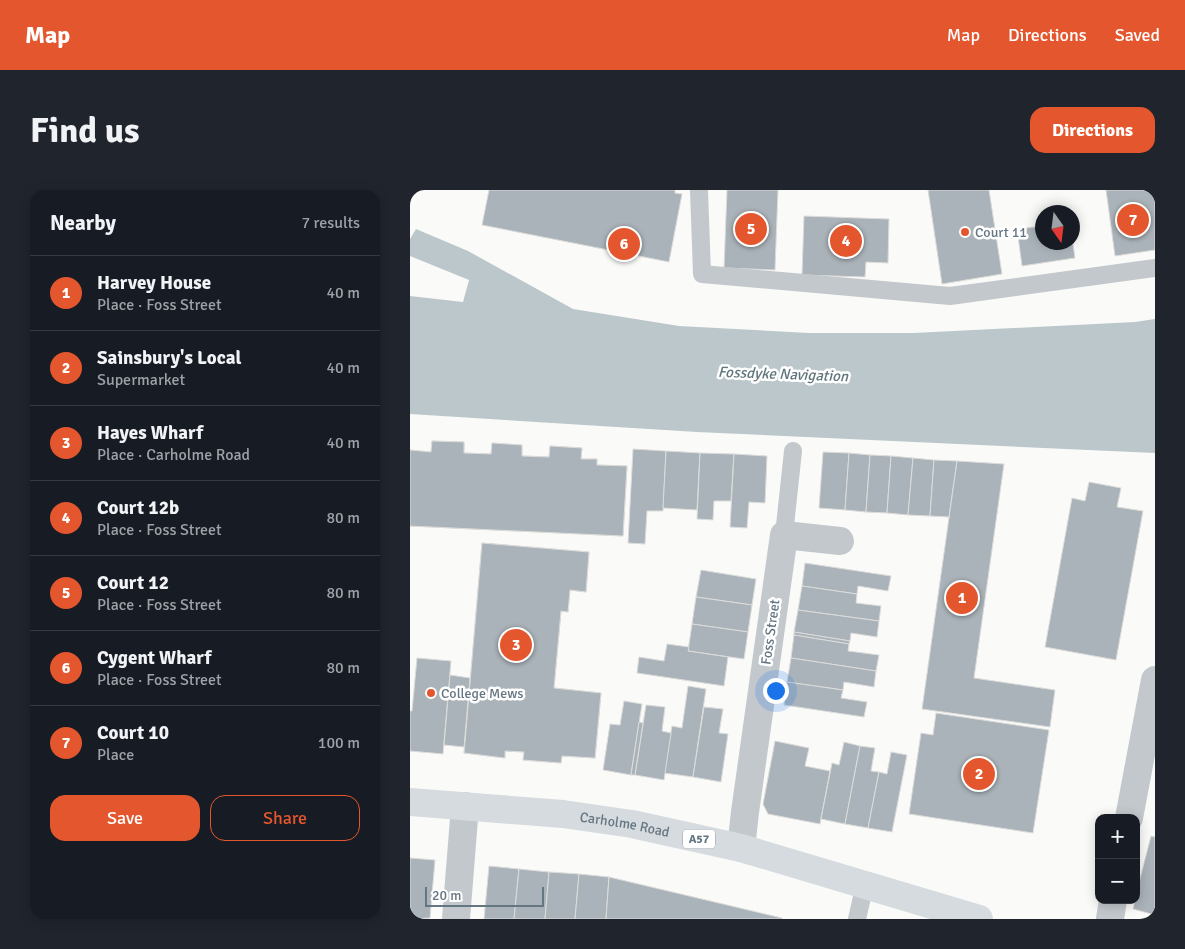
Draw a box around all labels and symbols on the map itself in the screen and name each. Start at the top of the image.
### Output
pin: 7 [1117,201,1149,239]
north arrow [1035,205,1080,250]
pin: 5 [735,210,767,248]
pin: 4 [830,222,862,260]
place label: Court 11 [975,224,1027,241]
pin: 6 [608,225,640,263]
marker: Court 11 [959,226,971,238]
water label: Fossdyke Navigation [718,363,849,385]
pin: 1 [946,579,978,617]
street label: Foss Street [757,598,784,666]
pin: 3 [500,626,532,664]
your location [763,678,789,704]
place label: College Mews [441,685,523,702]
marker: College Mews [425,687,437,699]
pin: 2 [963,755,995,793]
street label: Carholme Road [579,809,671,841]
road number: A57 [683,830,715,849]
scale bar [425,884,544,907]

